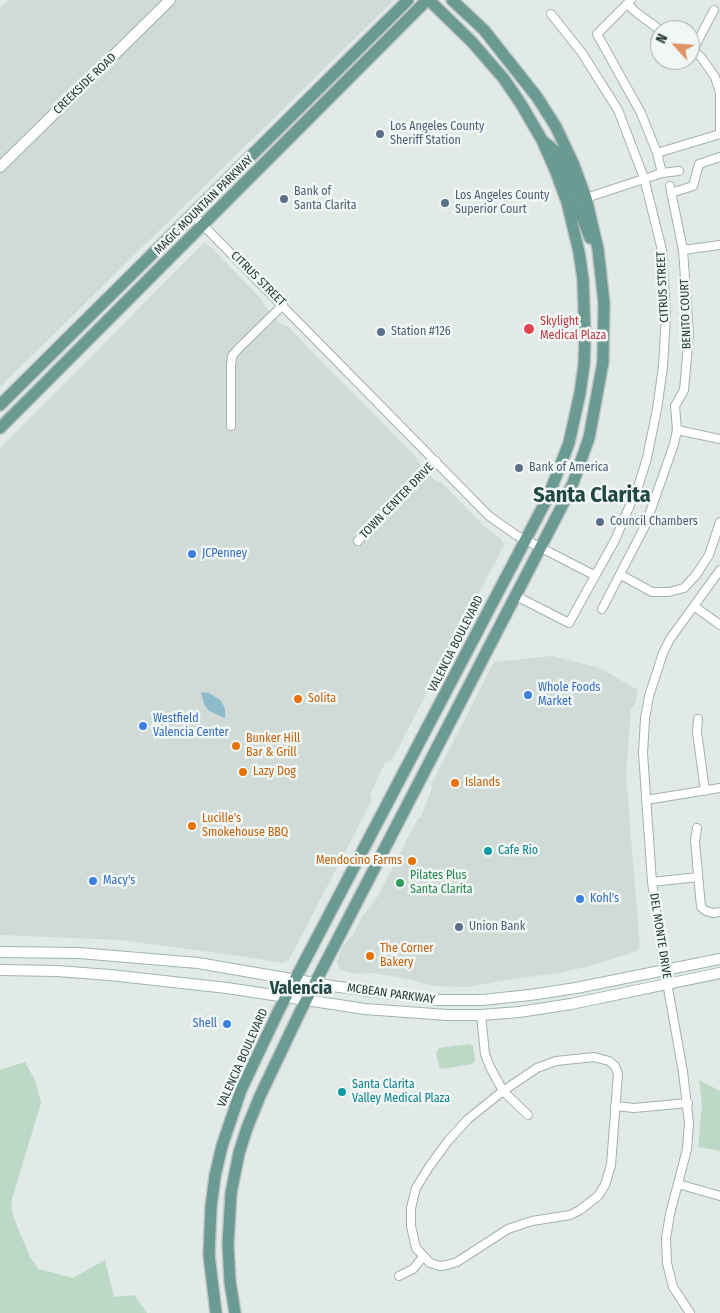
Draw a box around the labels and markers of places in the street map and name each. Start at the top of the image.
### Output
place label: Los Angeles County Sheriff Station [390,120,484,148]
marker: Los Angeles County Sheriff Station [374,128,386,140]
place label: Bank of Santa Clarita [294,185,357,213]
place label: Los Angeles County Superior Court [455,189,549,217]
marker: Bank of Santa Clarita [278,193,290,205]
marker: Los Angeles County Superior Court [439,197,451,209]
place label: Skylight Medical Plaza [540,315,606,343]
marker: Skylight Medical Plaza [522,322,536,336]
place label: Station #126 [391,325,451,339]
marker: Station #126 [375,326,387,338]
place label: Bank of America [529,461,609,475]
marker: Bank of America [513,462,525,474]
place label: Council Chambers [610,515,698,529]
marker: Council Chambers [594,516,606,528]
place label: JCPenney [202,547,247,561]
marker: JCPenney [186,548,198,560]
place label: Whole Foods Market [538,681,600,709]
marker: Whole Foods Market [522,689,534,701]
place label: Solita [308,692,336,706]
marker: Solita [292,693,304,705]
place label: Westfield Valencia Center [153,712,229,740]
marker: Westfield Valencia Center [137,720,149,732]
place label: Bunker Hill Bar & Grill [246,732,300,760]
marker: Bunker Hill Bar & Grill [230,740,242,752]
place label: Lazy Dog [253,765,296,779]
marker: Lazy Dog [237,766,249,778]
place label: Islands [465,776,500,790]
marker: Islands [449,777,461,789]
place label: Lucille's Smokehouse BBQ [202,812,288,840]
marker: Lucille's Smokehouse BBQ [186,820,198,832]
place label: Cafe Rio [498,844,538,858]
marker: Cafe Rio [482,845,494,857]
place label: Mendocino Farms [316,854,402,868]
marker: Mendocino Farms [406,855,418,867]
place label: Pilates Plus Santa Clarita [410,869,473,897]
place label: Macy's [103,874,135,888]
marker: Macy's [87,875,99,887]
marker: Pilates Plus Santa Clarita [394,877,406,889]
place label: Kohl's [590,892,619,906]
marker: Kohl's [574,893,586,905]
place label: Union Bank [469,920,525,934]
marker: Union Bank [453,921,465,933]
place label: The Corner Bakery [380,942,433,970]
marker: The Corner Bakery [364,950,376,962]
place label: Shell [192,1017,217,1031]
marker: Shell [221,1018,233,1030]
place label: Santa Clarita Valley Medical Plaza [352,1078,450,1106]
marker: Santa Clarita Valley Medical Plaza [336,1086,348,1098]

